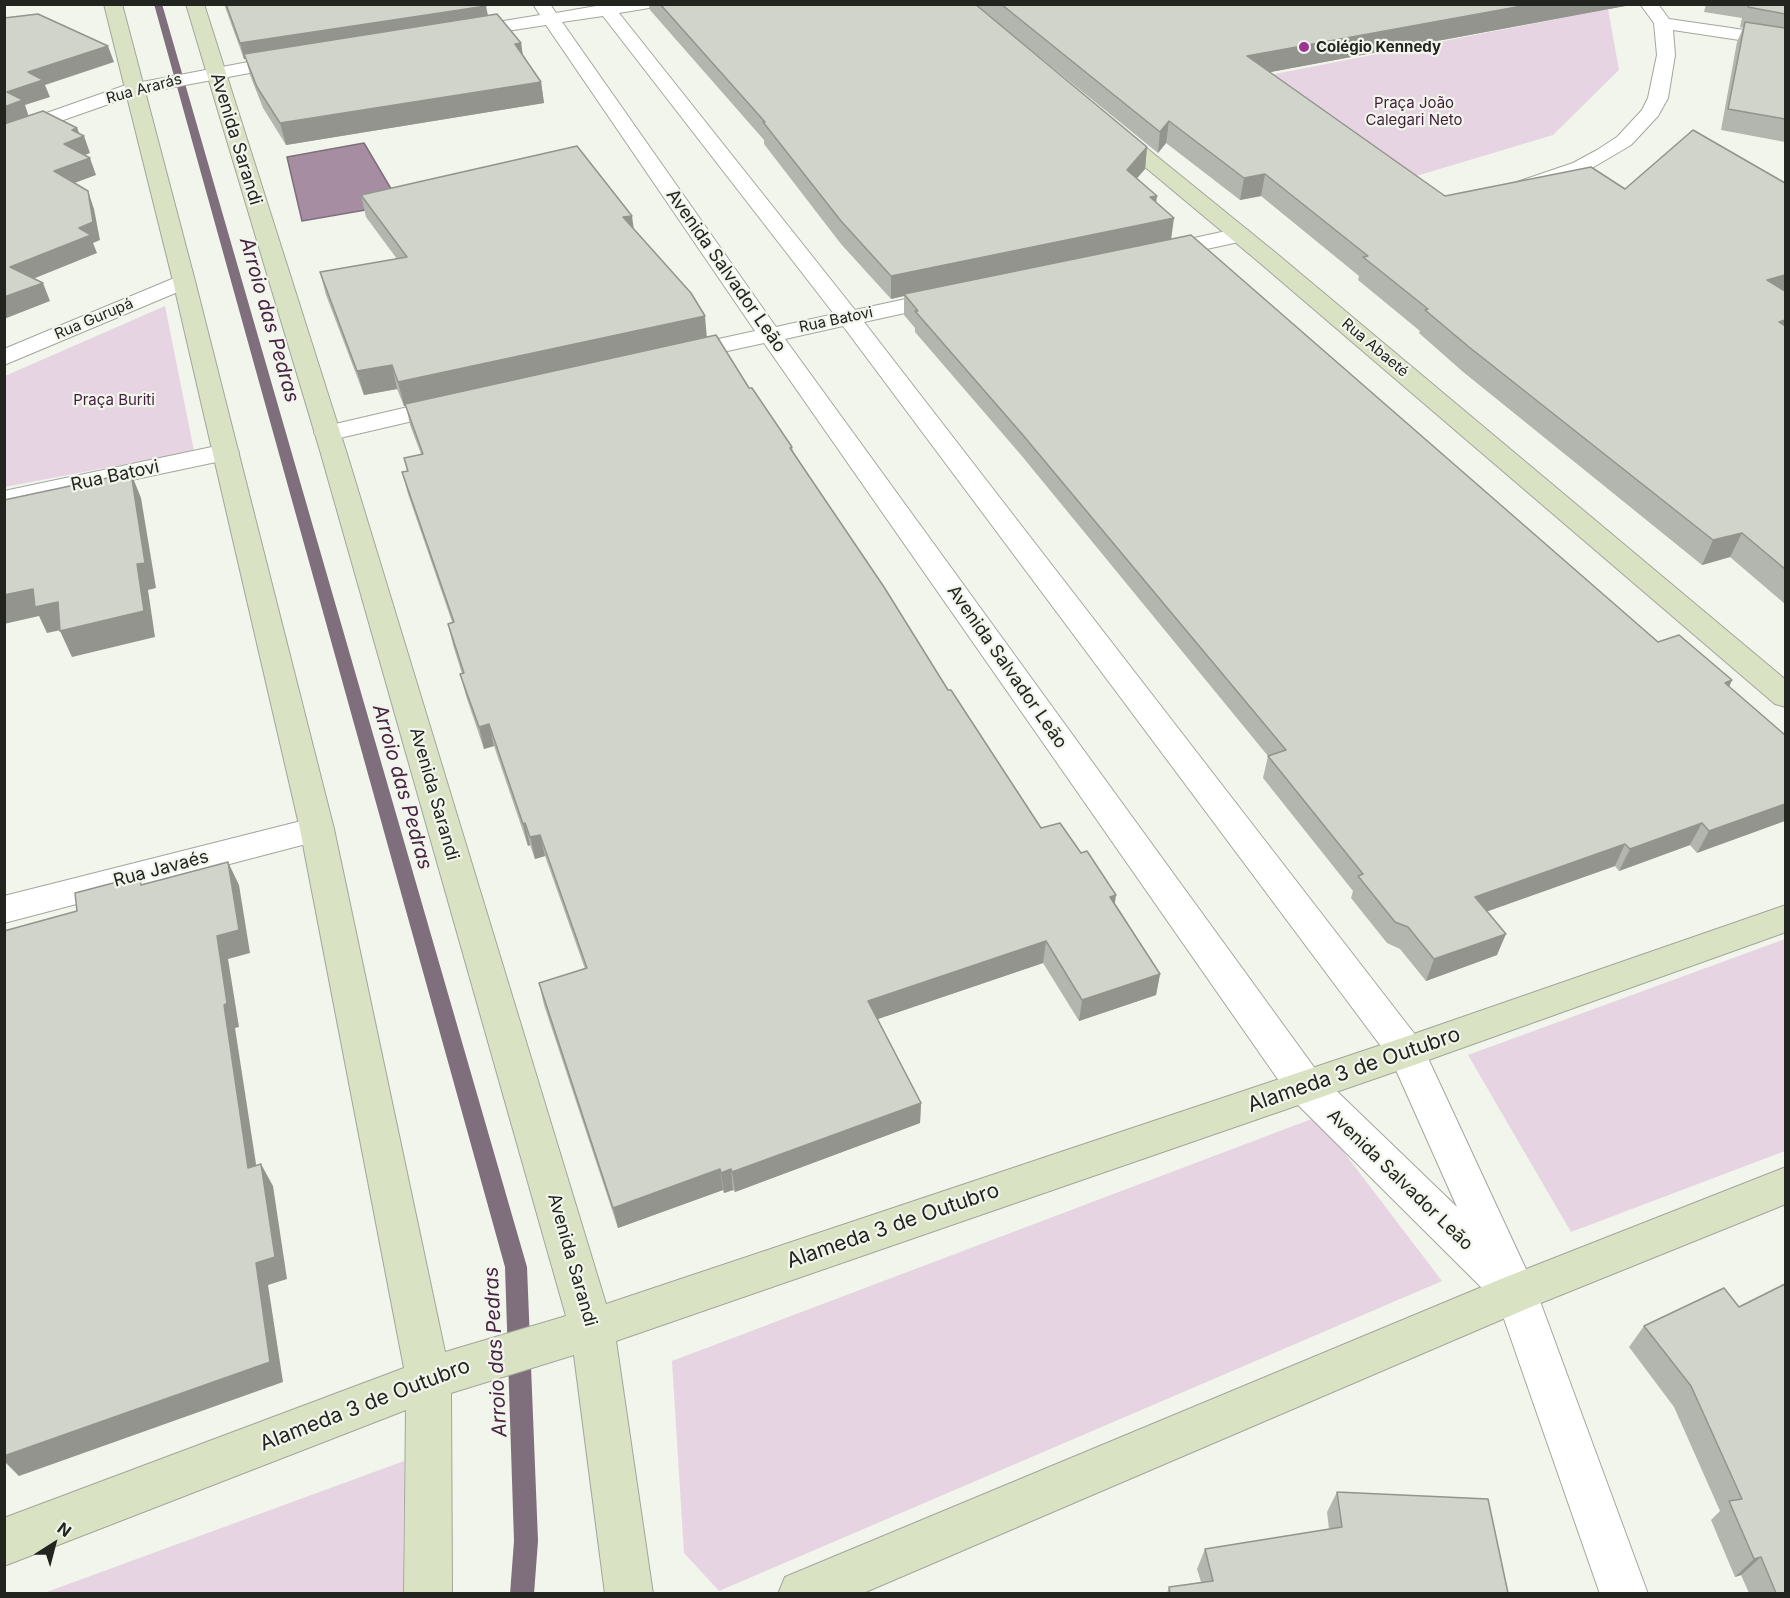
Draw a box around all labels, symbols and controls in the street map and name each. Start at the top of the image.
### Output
place label: Colégio Kennedy [1316,38,1441,56]
marker: Colégio Kennedy [1297,40,1311,54]
street label: Rua Ararás [104,70,184,108]
street label: Avenida Sarandi [206,70,266,208]
park label: Praça João Calegari Neto [1366,94,1462,129]
street label: Avenida Salvador Leão [661,185,791,357]
water label: Arroio das Pedras [234,235,304,405]
street label: Rua Gurupá [52,294,136,344]
street label: Rua Batovi [797,303,875,337]
street label: Rua Abaeté [1338,315,1412,381]
park label: Praça Buriti [73,391,155,409]
street label: Rua Batovi [69,456,161,496]
street label: Avenida Salvador Leão [942,581,1072,753]
water label: Arroio das Pedras [367,702,437,872]
street label: Avenida Sarandi [405,725,463,863]
street label: Rua Javaés [111,846,211,892]
street label: Alameda 3 de Outubro [1244,1022,1464,1118]
street label: Avenida Salvador Leão [1323,1105,1477,1255]
street label: Alameda 3 de Outubro [783,1178,1003,1274]
street label: Avenida Sarandi [543,1191,601,1329]
water label: Arroio das Pedras [480,1266,512,1438]
street label: Alameda 3 de Outubro [256,1353,474,1457]
north arrow [24,1514,84,1574]
text: N [54,1518,75,1541]

